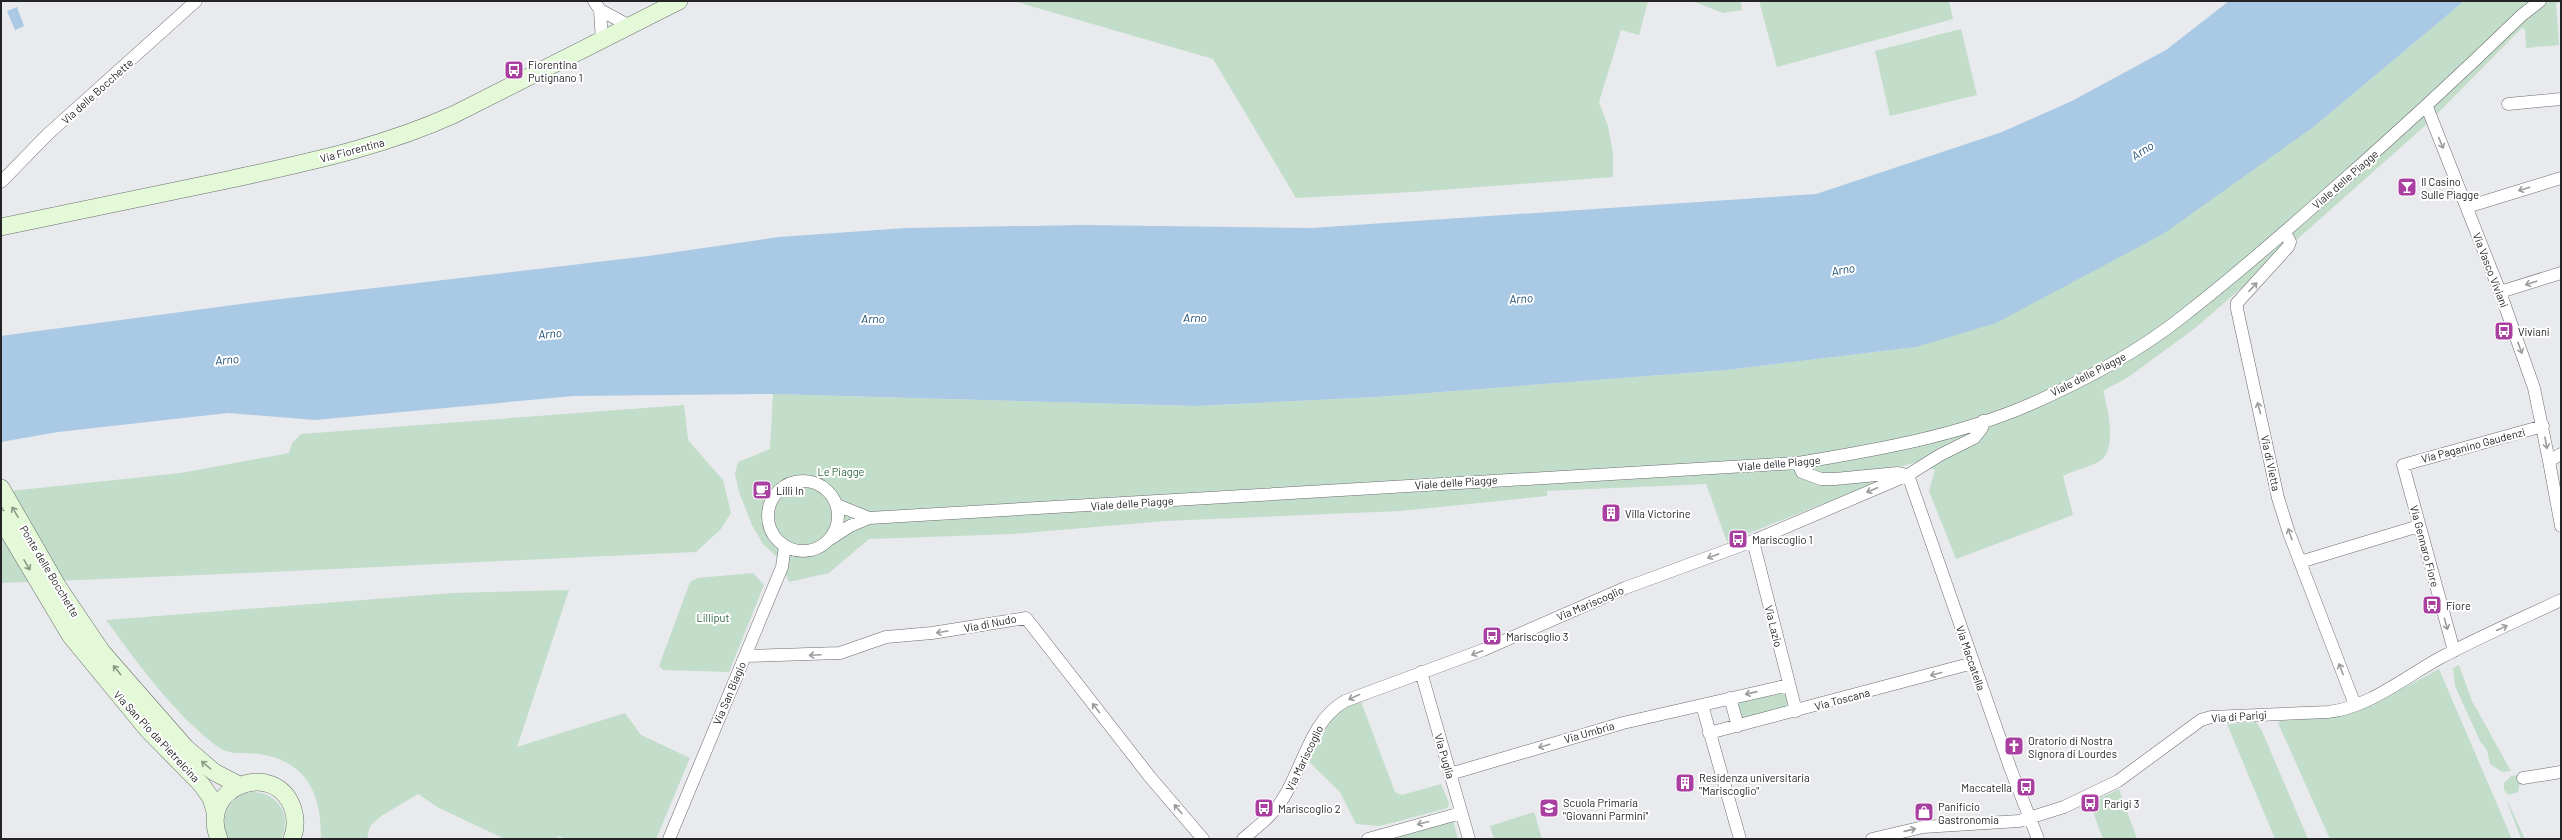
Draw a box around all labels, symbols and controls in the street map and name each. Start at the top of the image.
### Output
street label: Via delle Bocchette [59,55,136,127]
place label: Fiorentina Putignano 1 [528,58,583,84]
bus stop icon: Fiorentina Putignano 1 [503,59,525,81]
street label: Via Fiorentina [318,135,386,165]
one-way arrow [2438,136,2446,148]
water label: Arno [2128,138,2156,162]
street label: Viale delle Piagge [2309,147,2381,211]
place label: Il Casino Sulle Piagge [2421,175,2479,201]
bar icon: Il Casino Sulle Piagge [2396,176,2418,198]
one-way arrow [2517,186,2530,193]
street label: Via Vasco Viviani [2471,231,2511,310]
water label: Arno [1830,260,1856,278]
one-way arrow [2525,279,2537,287]
one-way arrow [2248,282,2258,292]
water label: Arno [1509,290,1533,306]
water label: Arno [1183,310,1207,324]
water label: Arno [861,311,885,325]
bus stop icon: Viviani [2493,320,2515,342]
water label: Arno [538,325,562,341]
place label: Viviani [2518,325,2550,338]
one-way arrow [2517,342,2525,354]
street label: Viale delle Piagge [2048,349,2128,399]
water label: Arno [215,351,239,367]
one-way arrow [2255,402,2263,415]
street label: Via Paganino Gaudenzi [2420,425,2527,465]
street label: Via di Vietta [2259,434,2283,492]
one-way arrow [2542,437,2550,450]
street label: Viale delle Piagge [1737,453,1821,473]
park label: Le Piagge [818,465,865,478]
street label: Viale delle Piagge [1414,473,1498,491]
cafe icon: Lilli In [751,479,773,501]
place label: Lilli In [776,484,804,497]
one-way arrow [1867,487,1879,494]
street label: Viale delle Piagge [1090,494,1174,512]
building icon: Villa Victorine [1600,502,1622,524]
street label: Via Gennaro Fiore [2408,504,2442,588]
one-way arrow [10,507,18,519]
place label: Villa Victorine [1625,507,1691,520]
street label: Ponte delle Bocchette [17,523,83,619]
bus stop icon: Mariscoglio 1 [1727,528,1749,550]
one-way arrow [2285,529,2293,541]
place label: Mariscoglio 1 [1752,533,1813,546]
one-way arrow [1708,552,1720,560]
one-way arrow [24,559,32,571]
street label: Via Mariscoglio [1555,583,1625,623]
bus stop icon: Fiore [2421,594,2443,616]
place label: Fiore [2446,599,2471,612]
street label: Via Lazio [1763,604,1785,648]
park label: Lilliput [697,611,729,624]
street label: Via di Nudo [963,612,1017,634]
one-way arrow [2443,617,2450,630]
street label: Via Maccatella [1954,624,1988,692]
one-way arrow [2496,624,2508,631]
bus stop icon: Mariscoglio 3 [1481,625,1503,647]
one-way arrow [936,628,949,636]
place label: Mariscoglio 3 [1506,630,1568,643]
one-way arrow [1471,649,1483,657]
one-way arrow [809,651,822,659]
street label: Via San Biagio [710,659,748,726]
one-way arrow [2337,663,2345,675]
one-way arrow [113,665,122,676]
one-way arrow [1930,670,1943,678]
street label: Via Toscana [1813,685,1871,713]
street label: Via San Pio da Pietrelcina [111,688,203,784]
one-way arrow [1745,690,1758,698]
one-way arrow [1349,693,1361,701]
one-way arrow [1092,703,1100,714]
street label: Via di Parigi [2211,708,2267,724]
street label: Via Umbria [1562,719,1616,745]
street label: Via Mariscoglio [1282,723,1326,793]
street label: Via Puglia [1432,732,1458,780]
place label: Oratorio di Nostra Signora di Lourdes [2028,734,2117,760]
church icon: Oratorio di Nostra Signora di Lourdes [2003,735,2025,757]
one-way arrow [1537,743,1550,750]
one-way arrow [201,761,212,770]
place label: Residenza universitaria "Mariscoglio" [1699,771,1810,797]
building icon: Residenza universitaria "Mariscoglio" [1674,772,1696,794]
bus stop icon: Maccatella [2015,776,2037,798]
place label: Maccatella [1961,781,2012,794]
bus stop icon: Parigi 3 [2079,792,2101,814]
place label: Scuola Primaria "Giovanni Parmini" [1563,796,1649,822]
bus stop icon: Mariscoglio 2 [1253,797,1275,819]
school or university icon: Scuola Primaria "Giovanni Parmini" [1538,797,1560,819]
place label: Parigi 3 [2104,797,2139,810]
place label: Panificio Gastronomia [1938,800,1999,826]
shop icon: Panificio Gastronomia [1913,801,1935,823]
place label: Mariscoglio 2 [1278,802,1341,815]
one-way arrow [1173,804,1183,814]
one-way arrow [1417,820,1430,827]
one-way arrow [1903,825,1916,833]

